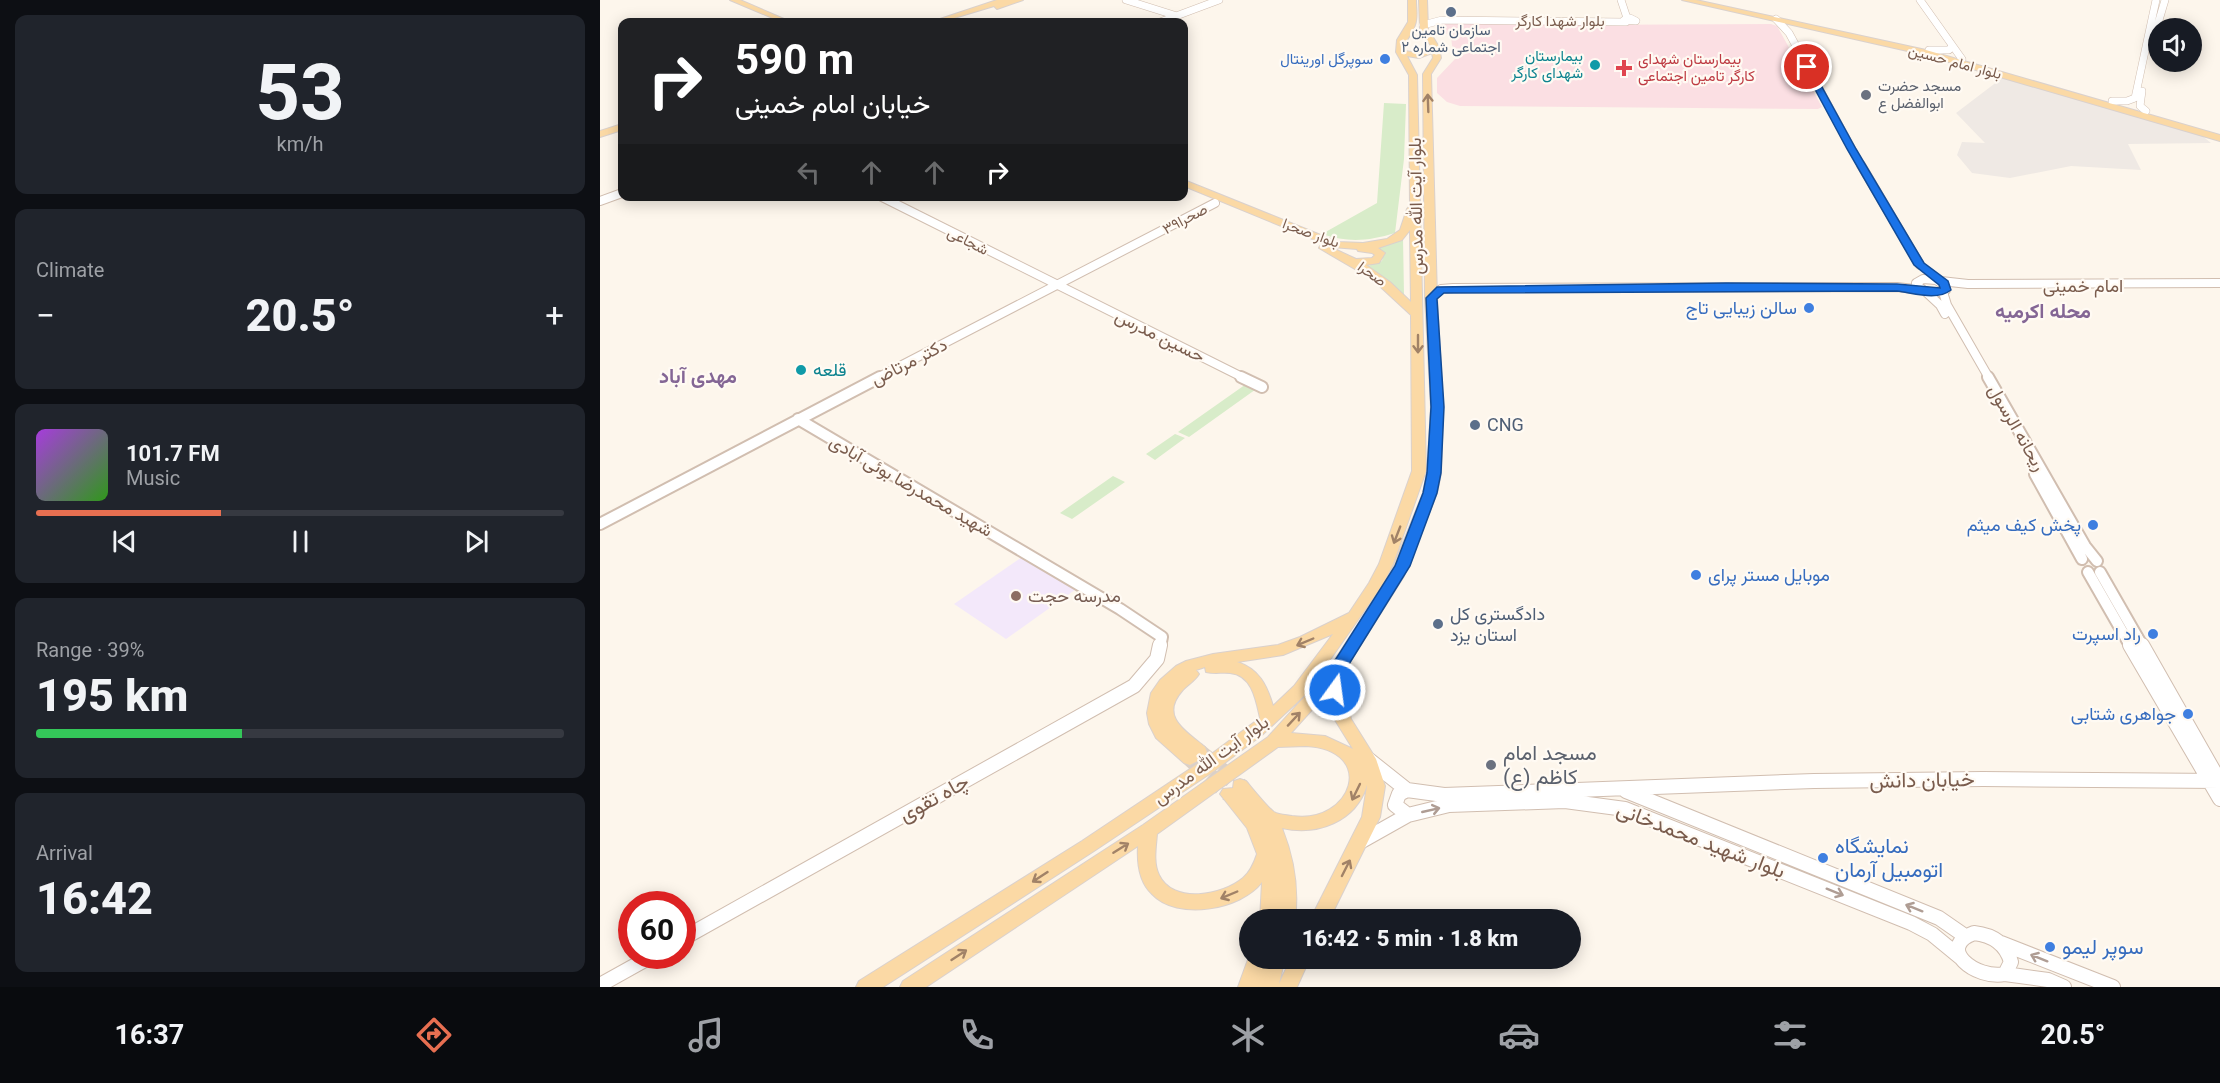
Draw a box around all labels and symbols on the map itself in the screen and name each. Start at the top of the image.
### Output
marker: سازمان تامین اجتماعی شماره ۲ [1444,5,1458,19]
street label: بلوار شهدا کارگر [1514,12,1605,30]
place label: سازمان تامین اجتماعی شماره ۲ [1401,21,1501,57]
pin [1781,41,1832,92]
street label: بلوار امام حسین [1906,41,2004,84]
place label: بیمارستان شهدای کارگر [1510,47,1583,83]
place label: سوپرگل اورینتال [1280,50,1373,69]
place label: بیمارستان شهدای کارگر تامین اجتماعی [1638,50,1755,86]
marker: سوپرگل اورینتال [1378,52,1392,66]
marker: بیمارستان شهدای کارگر [1588,58,1602,72]
marker: بیمارستان شهدای کارگر تامین اجتماعی [1615,59,1633,77]
place label: مسجد حضرت ابوالفضل ع [1878,77,1961,114]
marker: مسجد حضرت ابوالفضل ع [1859,88,1873,102]
one-way arrow [1423,94,1434,114]
street label: بلوار آیت الله مدرس [1404,137,1428,275]
street label: صحرا۳۹ [1160,200,1210,238]
street label: بلوار صحرا [1280,214,1342,252]
street label: شجاعی [944,223,992,260]
street label: صحرا [1354,258,1390,290]
street label: امام خمینی [2043,275,2123,298]
place label: سالن زیبایی تاج [1686,297,1797,320]
district label: محله اکرمیه [1995,299,2091,324]
marker: سالن زیبایی تاج [1802,301,1816,315]
street label: حسین مدرس [1112,305,1208,367]
street label: دکتر مرتاض [867,333,951,391]
one-way arrow [1412,334,1424,354]
place label: قلعه [813,359,847,380]
marker: قلعه [794,363,808,377]
district label: مهدی آباد [659,364,737,389]
street label: ریحانه الرسول [1983,381,2051,475]
place label: CNG [1487,414,1524,435]
marker: CNG [1468,418,1482,432]
street label: شهید محمدرضا بوئی آبادی [825,430,997,542]
place label: پخش کیف میثم [1967,514,2081,537]
marker: پخش کیف میثم [2086,518,2100,532]
one-way arrow [1390,526,1401,544]
place label: موبایل مستر پرای [1708,564,1830,587]
marker: موبایل مستر پرای [1689,568,1703,582]
place label: مدرسه حجت [1028,585,1121,607]
marker: مدرسه حجت [1009,589,1023,603]
place label: دادگستری کل استان یزد [1450,603,1545,646]
marker: دادگستری کل استان یزد [1431,617,1445,631]
place label: راد اسپرت [2072,623,2141,646]
marker: راد اسپرت [2146,627,2160,641]
one-way arrow [1296,637,1315,648]
position arrow [1303,658,1367,722]
place label: جواهری شتابی [2071,703,2176,725]
marker: جواهری شتابی [2181,707,2195,721]
street label: بلوار آیت الله مدرس [1149,711,1273,809]
one-way arrow [1287,712,1302,727]
place label: مسجد امام کاظم (ع) [1503,741,1597,791]
marker: مسجد امام کاظم (ع) [1484,758,1498,772]
street label: خیابان دانش [1869,767,1975,793]
street label: چاه تقوی [895,769,974,829]
one-way arrow [1350,783,1362,801]
street label: بلوار شهید محمدخانی [1613,797,1789,884]
one-way arrow [1421,803,1440,815]
place label: نمایشگاه اتومبیل آرمان [1835,834,1943,883]
one-way arrow [1112,841,1129,853]
marker: نمایشگاه اتومبیل آرمان [1816,851,1830,865]
one-way arrow [1341,859,1352,877]
one-way arrow [1032,871,1049,883]
one-way arrow [1825,887,1844,898]
one-way arrow [1220,890,1238,901]
speed limit sign: 60 [618,891,696,969]
one-way arrow [1905,902,1923,913]
place label: سوپر لیمو [2062,935,2144,961]
marker: سوپر لیمو [2043,940,2057,954]
one-way arrow [950,949,967,961]
one-way arrow [2030,952,2048,963]

